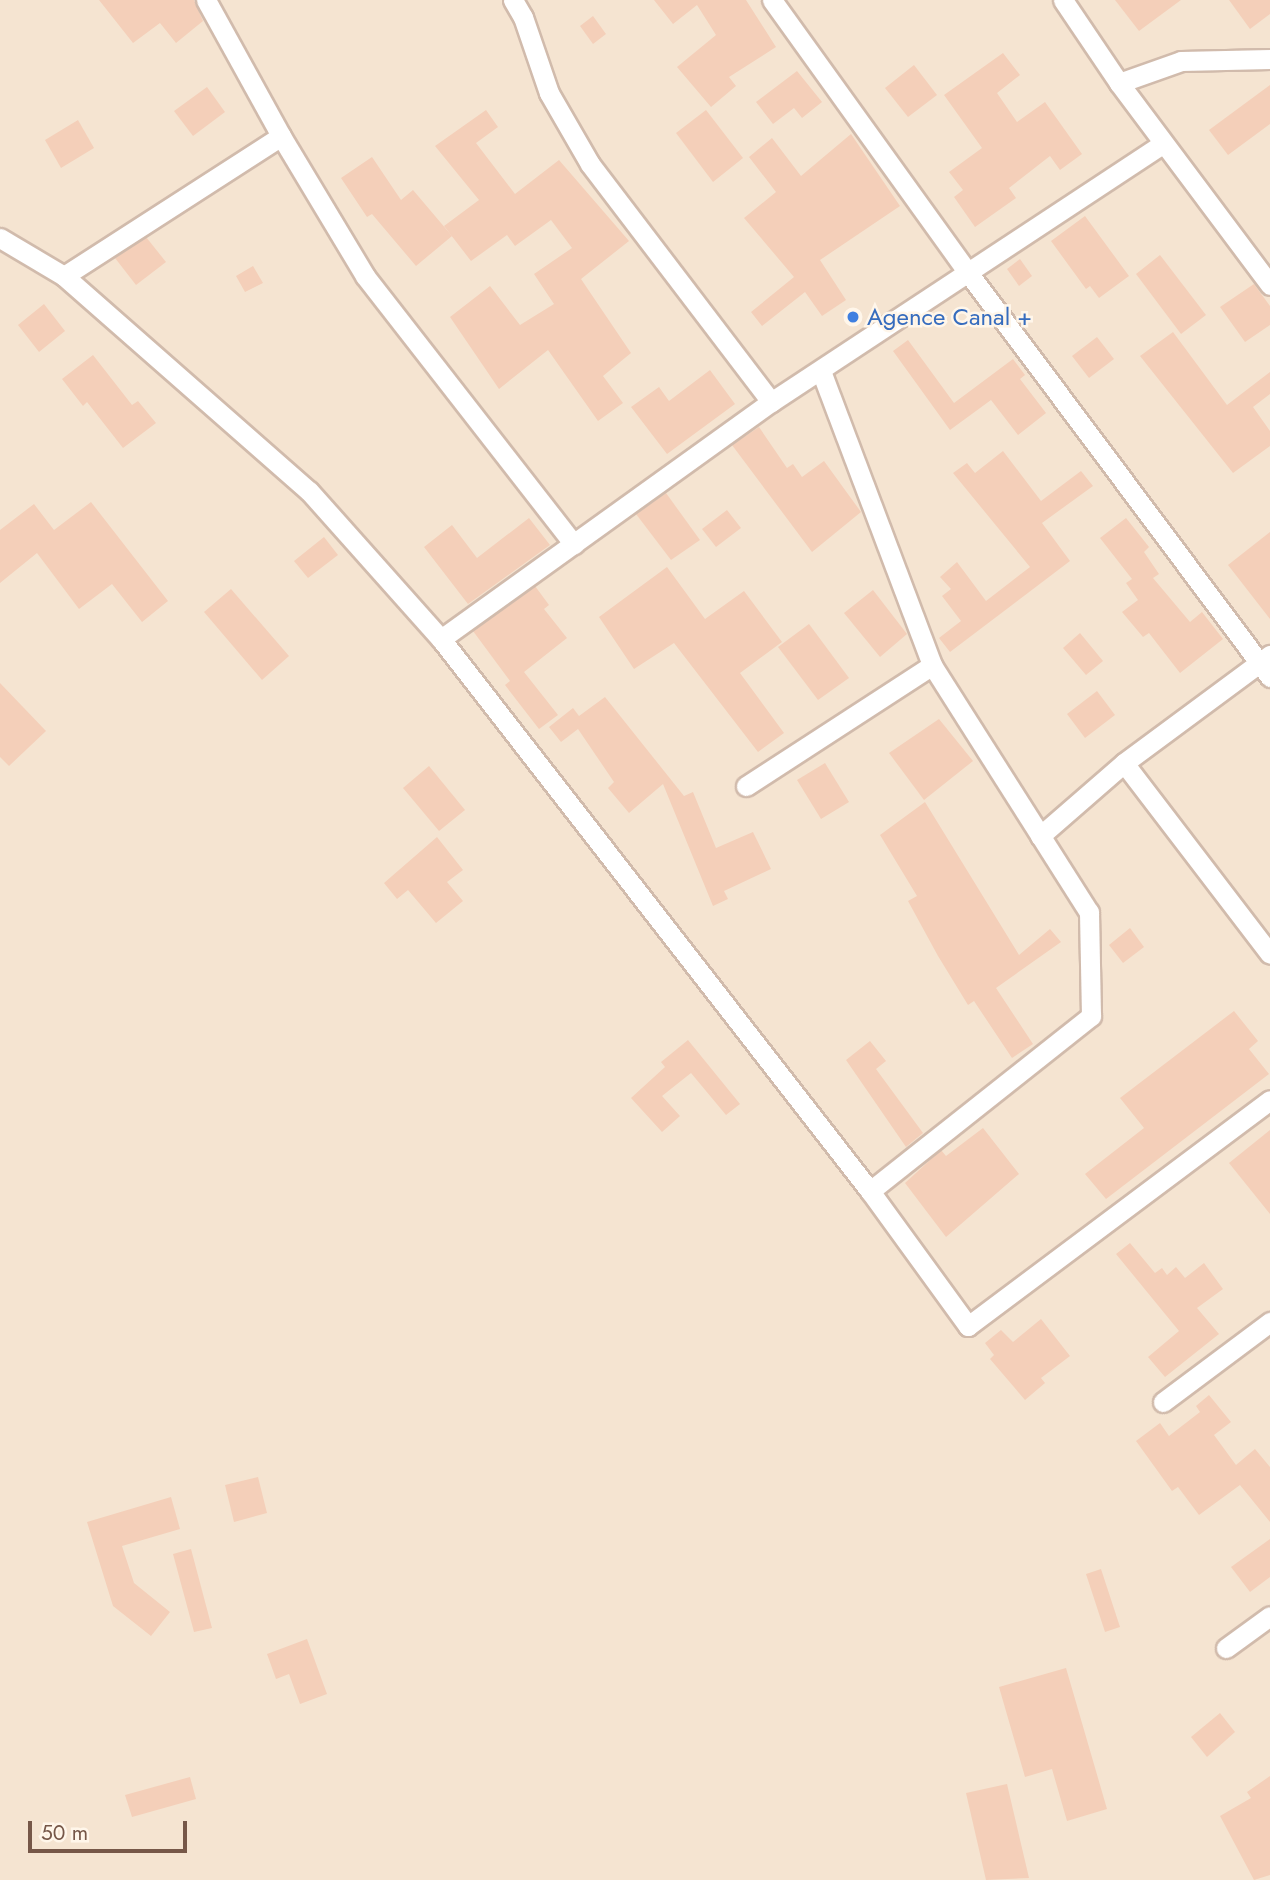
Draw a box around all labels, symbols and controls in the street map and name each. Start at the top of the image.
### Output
place label: Agence Canal + [867,303,1032,331]
marker: Agence Canal + [845,309,861,325]
scale bar [32,1806,191,1850]
text: 50 m [41,1818,88,1848]

